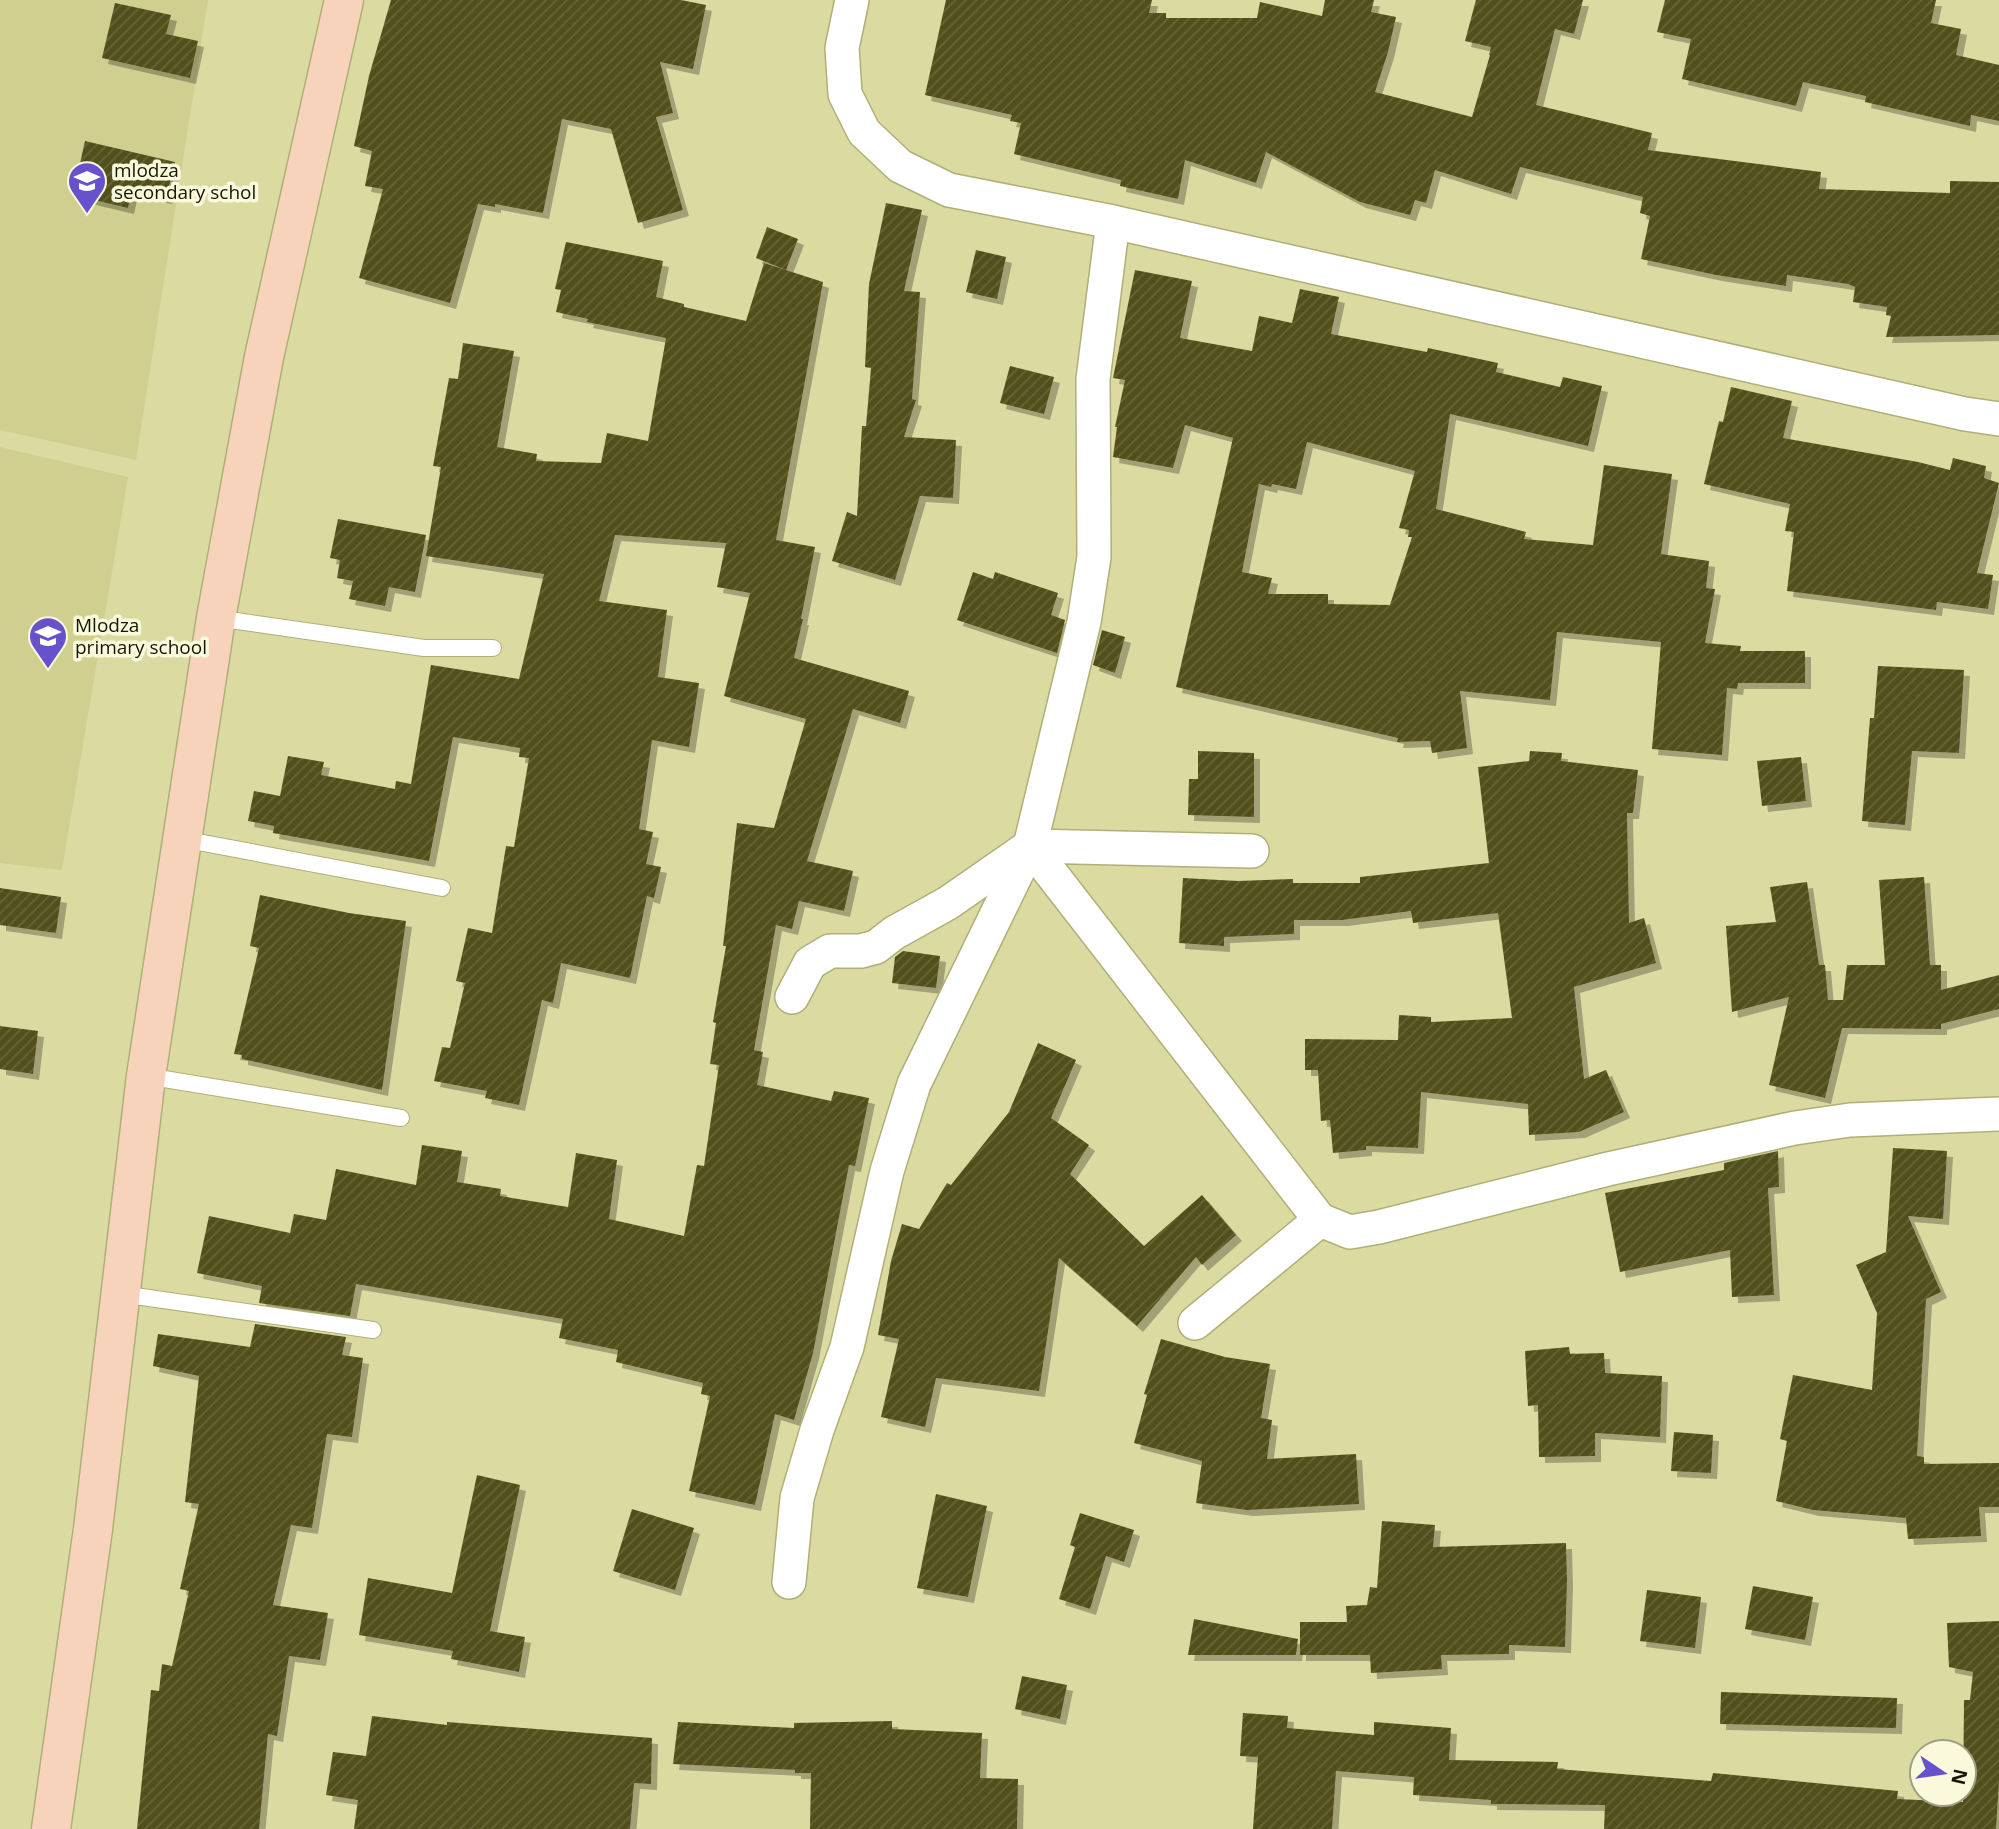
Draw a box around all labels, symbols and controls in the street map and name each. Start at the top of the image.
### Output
place label: mlodza secondary schol [114,157,256,205]
school or university icon: mlodza secondary schol [66,160,108,215]
place label: Mlodza primary school [75,612,207,660]
school or university icon: Mlodza primary school [27,615,69,670]
north arrow [1908,1738,1978,1808]
text: N [1945,1766,1974,1787]

